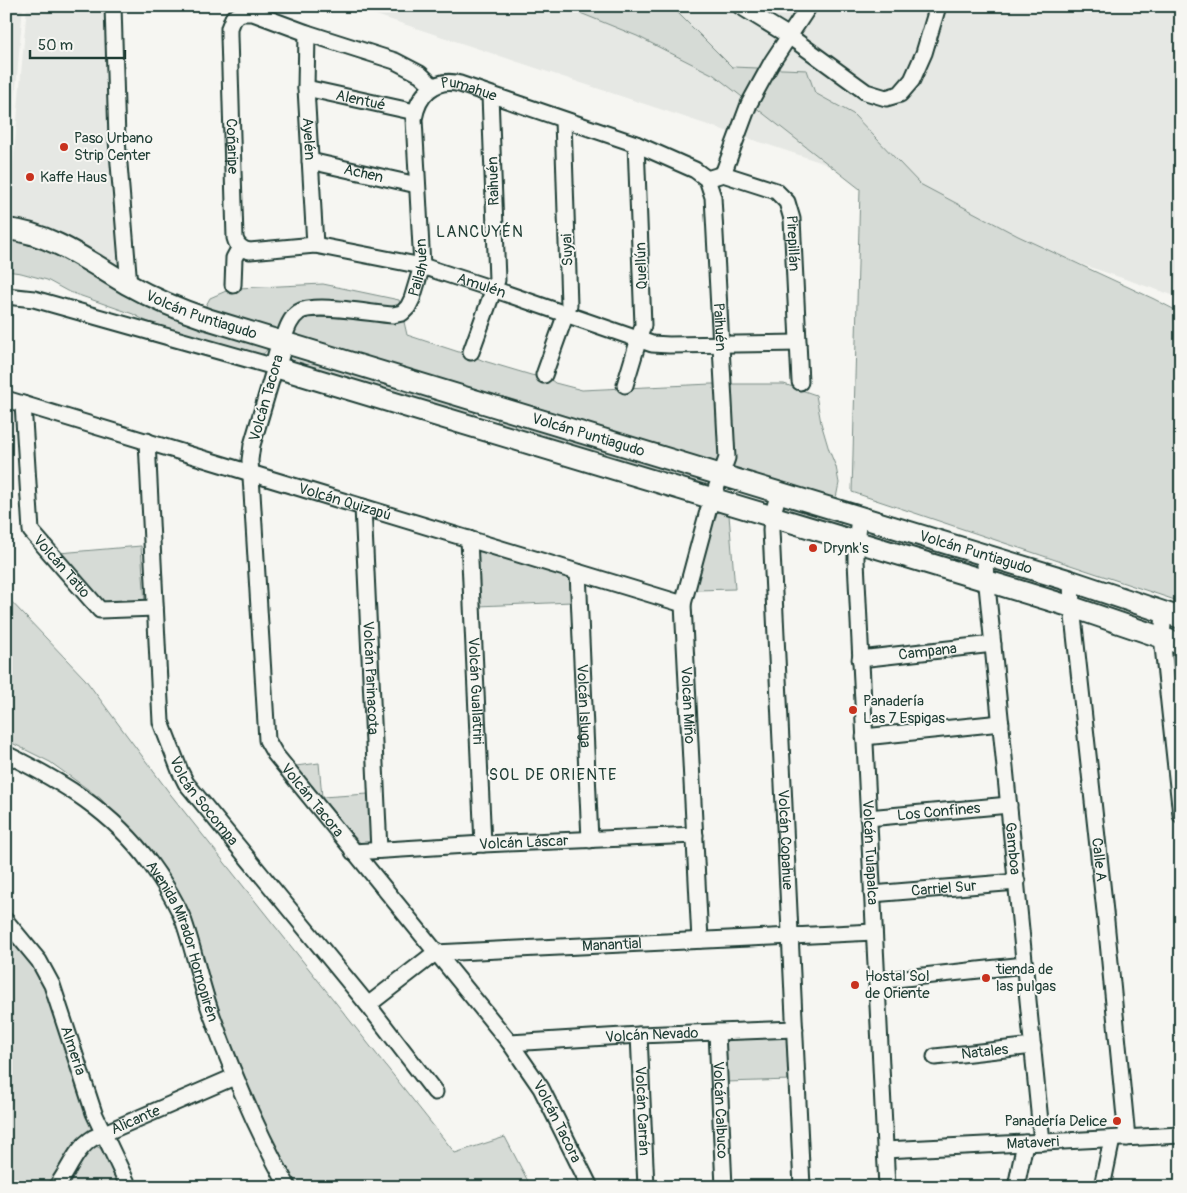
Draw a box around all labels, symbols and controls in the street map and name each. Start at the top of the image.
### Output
scale bar [30,28,125,60]
text: 50 m [38,36,73,55]
street label: Pumahue [440,73,500,106]
street label: Alentué [334,86,387,115]
street label: Ayelén [298,117,319,161]
street label: Coñaripe [221,118,242,175]
place label: Paso Urbano Strip Center [74,129,153,165]
marker: Paso Urbano Strip Center [58,141,70,153]
street label: Raihuén [483,156,504,206]
street label: Achen [342,160,385,187]
place label: Kaffe Haus [40,168,107,187]
marker: Kaffe Haus [24,171,36,183]
street label: Pirepillán [782,215,804,272]
district label: LANCUYÉN [436,222,524,242]
street label: Suyai [557,233,578,266]
street label: Pailahuén [404,238,433,299]
street label: Quellún [631,242,652,290]
street label: Amulén [454,269,508,303]
street label: Volcán Puntiagudo [142,286,259,344]
street label: Paihuén [709,302,730,352]
street label: Volcán Tacora [245,353,288,444]
street label: Volcán Puntiagudo [529,409,647,461]
street label: Volcán Quizapú [296,479,393,525]
street label: Volcán Puntiagudo [917,527,1035,579]
street label: Volcán Tatio [29,531,94,602]
place label: Drynk's [823,539,869,558]
marker: Drynk's [807,542,819,554]
street label: Volcán Parinacota [358,621,383,735]
street label: Volcán Guallatriri [464,637,487,745]
street label: Campana [897,639,958,665]
street label: Volcán Isluga [572,664,595,748]
street label: Volcán Miño [676,666,699,744]
place label: Panadería Las 7 Espigas [863,692,945,728]
marker: Panadería Las 7 Espigas [847,704,859,716]
street label: Volcán Socompa [165,754,242,850]
street label: Volcán Tacora [276,760,348,841]
district label: SOL DE ORIENTE [489,765,617,785]
street label: Volcán Copahue [773,789,797,891]
street label: Volcán Tulapalca [858,799,882,906]
street label: Los Confines [896,799,982,825]
street label: Gamboa [1000,821,1025,876]
street label: Volcán Láscar [479,831,569,854]
street label: Calle A [1087,837,1111,883]
street label: Avenida Mirador Hornopirén [141,857,222,1024]
street label: Carriel Sur [910,876,978,901]
street label: Manantial [582,934,642,956]
place label: tienda de las pulgas [995,960,1056,996]
place label: Hostal Sol de Oriente [865,967,930,1003]
marker: tienda de las pulgas [980,972,992,984]
marker: Hostal Sol de Oriente [849,979,861,991]
street label: Almería [56,1024,90,1078]
street label: Volcán Nevado [605,1024,699,1047]
street label: Natales [960,1040,1010,1064]
street label: Volcán Calbuco [708,1061,732,1159]
street label: Volcán Carrán [630,1066,654,1156]
street label: Volcán Tacora [528,1077,585,1166]
street label: Alicante [108,1101,164,1139]
place label: Panadería Delice [1005,1112,1108,1131]
marker: Panadería Delice [1111,1115,1123,1127]
street label: Mataveri [1006,1132,1060,1154]

